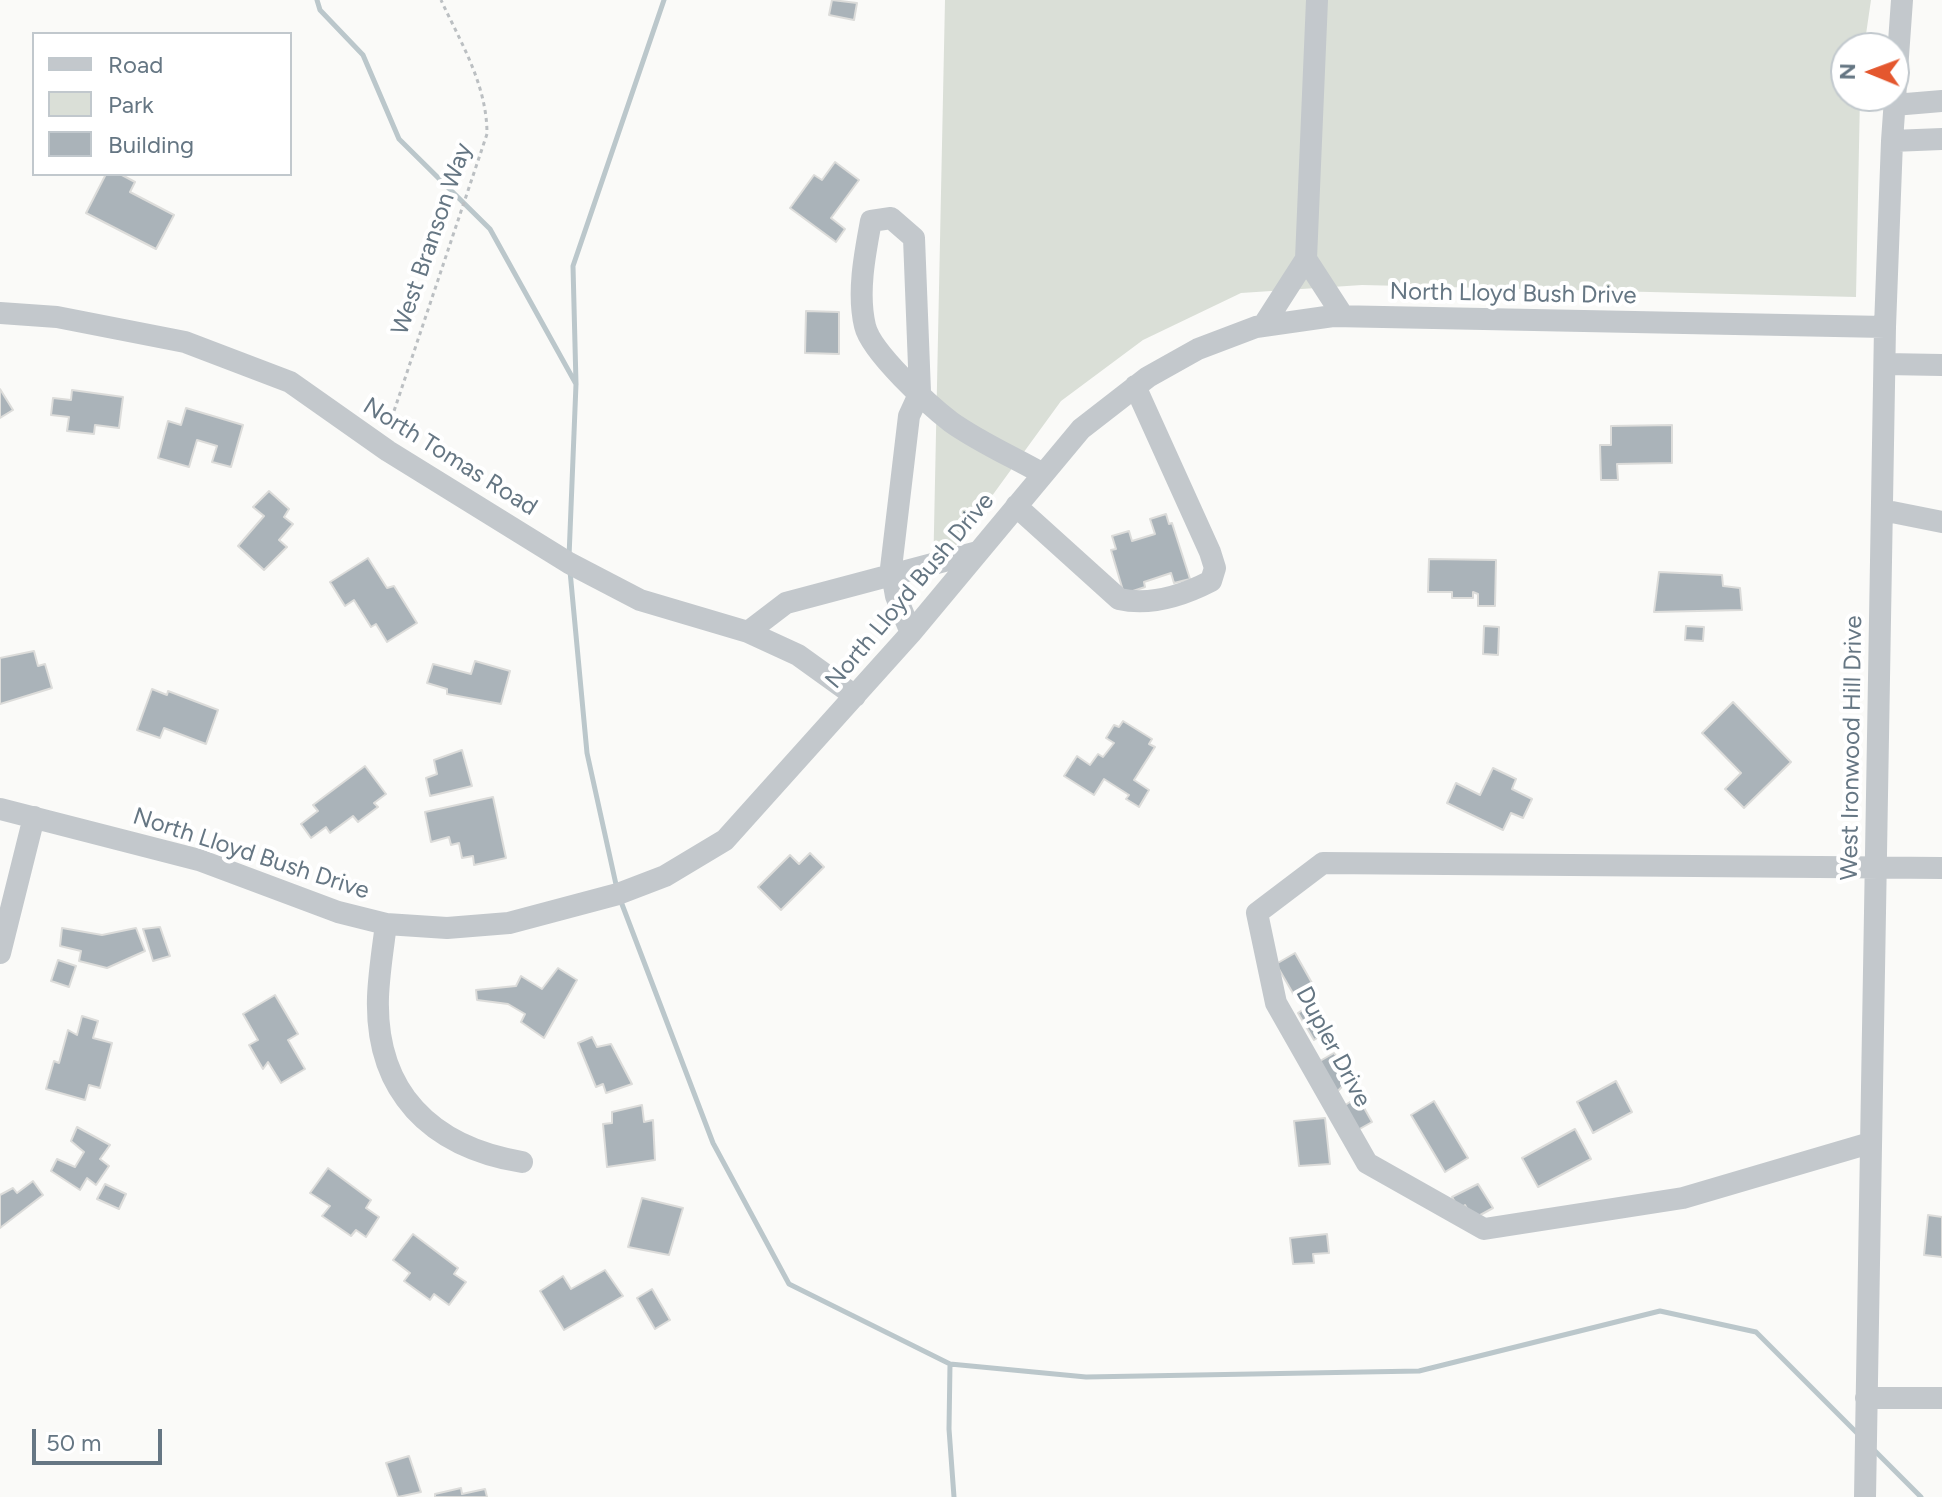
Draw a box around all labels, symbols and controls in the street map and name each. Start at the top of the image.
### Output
legend [32,32,292,176]
north arrow [1830,32,1910,112]
text: Road [108,50,163,79]
text: N [1834,63,1861,80]
text: Park [108,90,154,119]
text: Building [108,130,194,159]
street label: West Branson Way [386,139,478,339]
street label: North Lloyd Bush Drive [1389,277,1637,311]
street label: North Tomas Road [358,392,542,522]
street label: North Lloyd Bush Drive [820,487,1000,695]
street label: West Ironwood Hill Drive [1835,615,1869,881]
street label: North Lloyd Bush Drive [129,802,373,906]
street label: Dupler Drive [1289,982,1377,1112]
scale bar [36,1413,166,1463]
text: 50 m [46,1428,102,1457]

